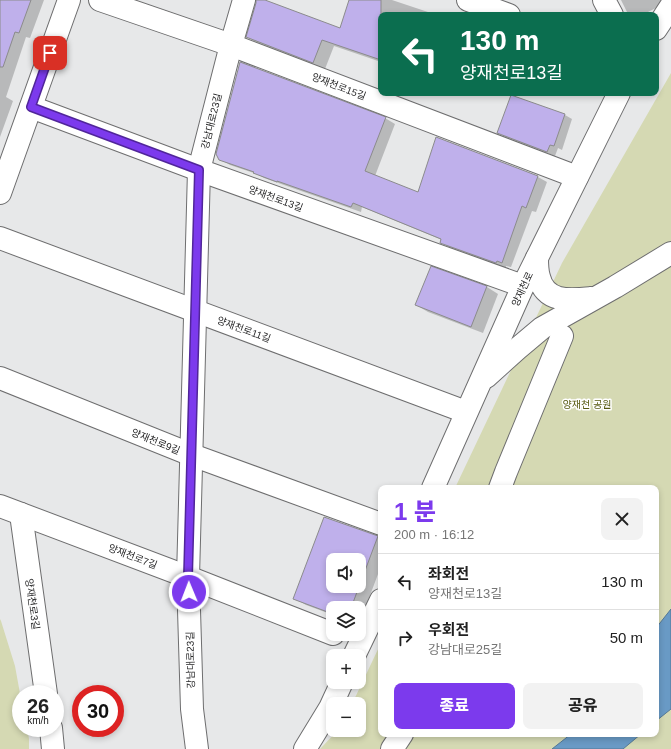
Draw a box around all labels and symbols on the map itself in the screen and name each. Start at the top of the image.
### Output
pin [33,36,67,70]
street label: 양재천로15길 [310,71,367,102]
street label: 강남대로23길 [199,92,224,150]
street label: 양재천로13길 [247,184,305,213]
street label: 양재천로 [510,270,535,308]
street label: 양재천로11길 [215,315,272,344]
park label: 양재천 공원 [563,399,611,410]
street label: 양재천로9길 [130,427,182,456]
street label: 양재천로7길 [107,542,159,571]
position arrow [168,571,210,613]
street label: 양재천로3길 [23,578,42,630]
street label: 강남대로23길 [185,631,196,689]
speed limit sign: 30 [72,685,124,737]

